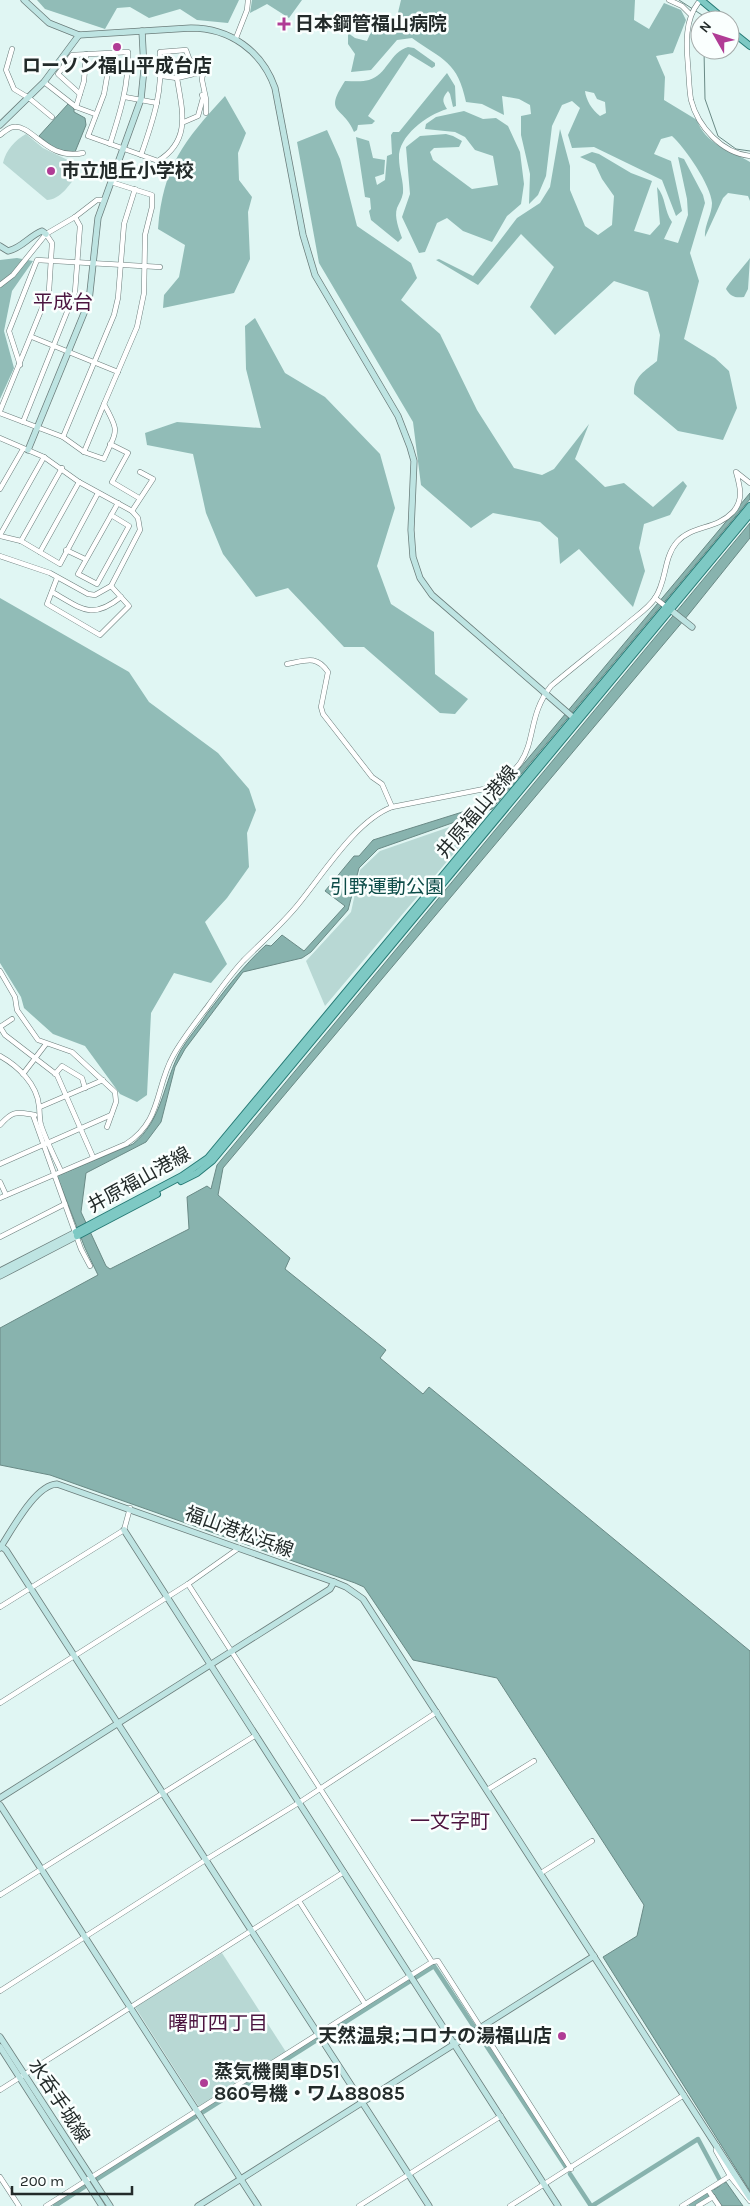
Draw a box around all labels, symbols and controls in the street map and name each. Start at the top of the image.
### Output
north arrow [690,10,740,60]
place label: 日本鋼管福山病院 [295,13,447,35]
marker: 日本鋼管福山病院 [277,17,291,31]
text: N [696,18,715,36]
marker: ローソン福山平成台店 [111,41,123,53]
place label: ローソン福山平成台店 [22,55,212,77]
place label: 市立旭丘小学校 [61,160,194,182]
marker: 市立旭丘小学校 [45,165,57,177]
district label: 平成台 [33,291,93,314]
street label: 井原福山港線 [432,761,522,863]
park label: 引野運動公園 [330,876,444,898]
street label: 井原福山港線 [84,1143,194,1217]
street label: 福山港松浜線 [182,1502,296,1562]
district label: 一文字町 [410,1810,490,1833]
district label: 曙町四丁目 [168,2012,268,2035]
place label: 天然温泉;コロナの湯福山店 [318,2025,552,2047]
marker: 天然温泉;コロナの湯福山店 [556,2030,568,2042]
street label: 水呑手城線 [24,2055,94,2147]
place label: 蒸気機関車D51 860号機・ワム88085 [214,2061,405,2105]
marker: 蒸気機関車D51 860号機・ワム88085 [198,2077,210,2089]
scale bar [12,2164,132,2196]
text: 200 m [20,2172,64,2190]

